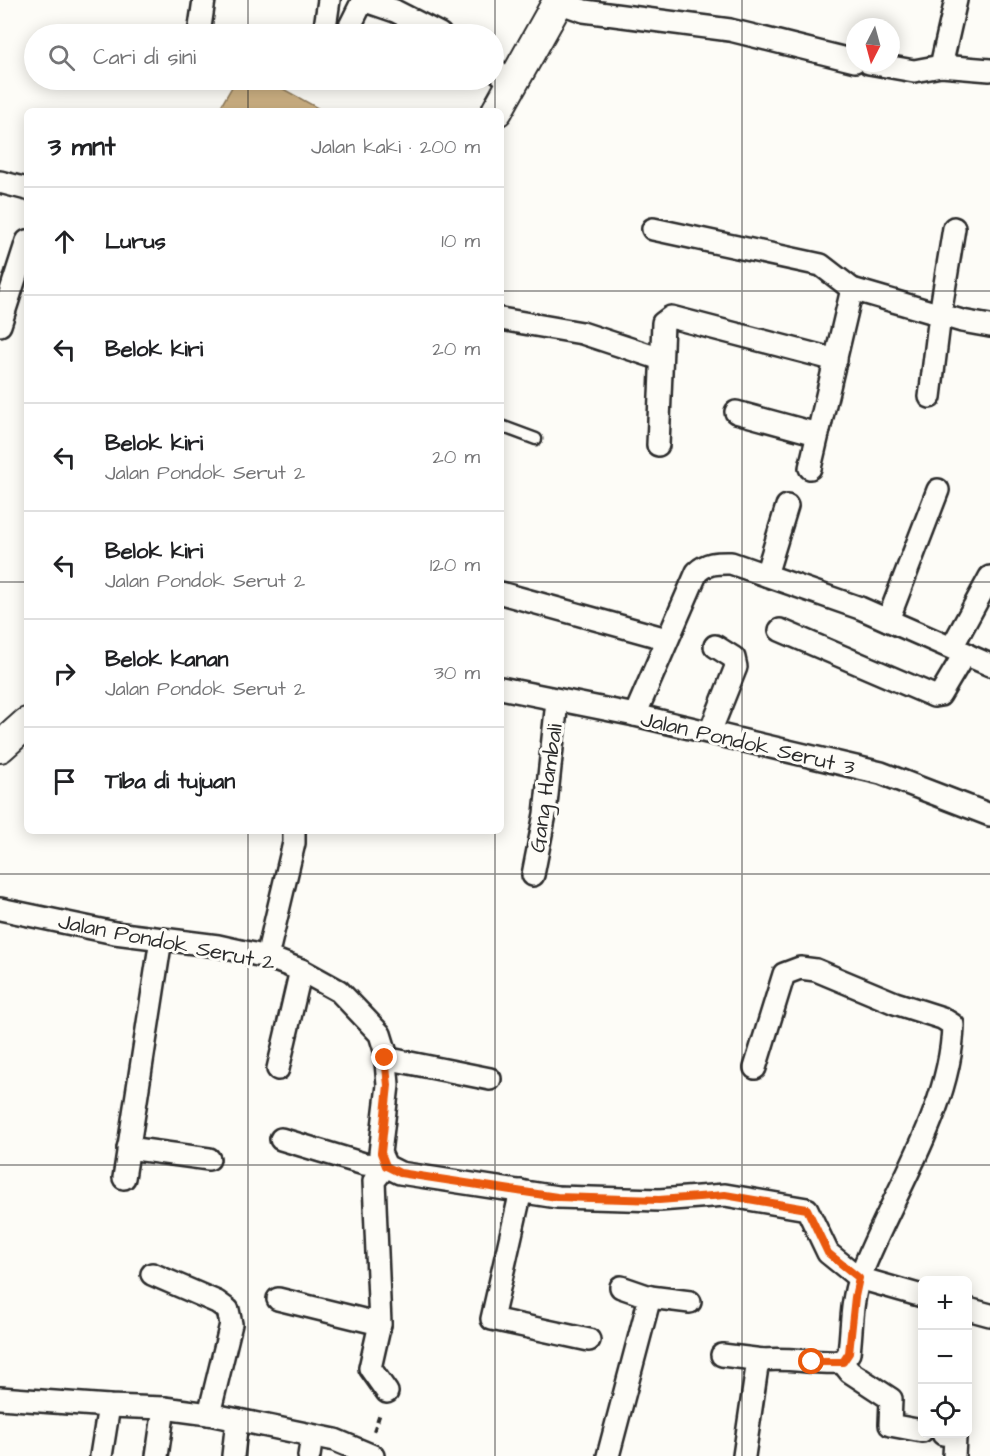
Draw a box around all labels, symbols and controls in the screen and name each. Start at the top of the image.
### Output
north arrow [846,18,900,72]
search box [24,24,504,90]
icon: search [45,41,78,74]
text: Cari di sini [93,42,196,73]
text: 3 mnt [48,129,115,165]
text: Jalan kaki · 200 m [311,133,480,161]
icon: ahead [48,225,81,258]
text: Lurus [105,226,166,257]
text: 10 m [441,227,480,255]
icon: left [48,333,81,366]
text: Belok kiri [105,334,203,365]
text: 20 m [432,335,480,363]
text: Belok kiri [105,428,203,459]
icon: left [48,441,81,474]
text: 20 m [432,443,480,471]
text: Jalan Pondok Serut 2 [105,459,305,487]
text: Belok kiri [105,536,203,567]
icon: left [48,549,81,582]
text: 120 m [430,551,480,579]
text: Jalan Pondok Serut 2 [105,567,305,595]
text: Belok kanan [105,644,229,675]
icon: right [48,657,81,690]
text: 30 m [434,659,480,687]
text: Jalan Pondok Serut 2 [105,675,305,703]
street label: Jalan Pondok Serut 3 [638,704,858,783]
street label: Gang Hambali [522,722,572,855]
icon: arrive [48,765,81,798]
text: Tiba di tujuan [105,766,235,797]
street label: Jalan Pondok Serut 2 [56,906,278,979]
route end [371,1044,397,1070]
map controls [918,1276,972,1438]
button: + [918,1276,972,1330]
button: − [918,1330,972,1384]
route start [798,1348,824,1374]
button: locate [918,1384,972,1438]

